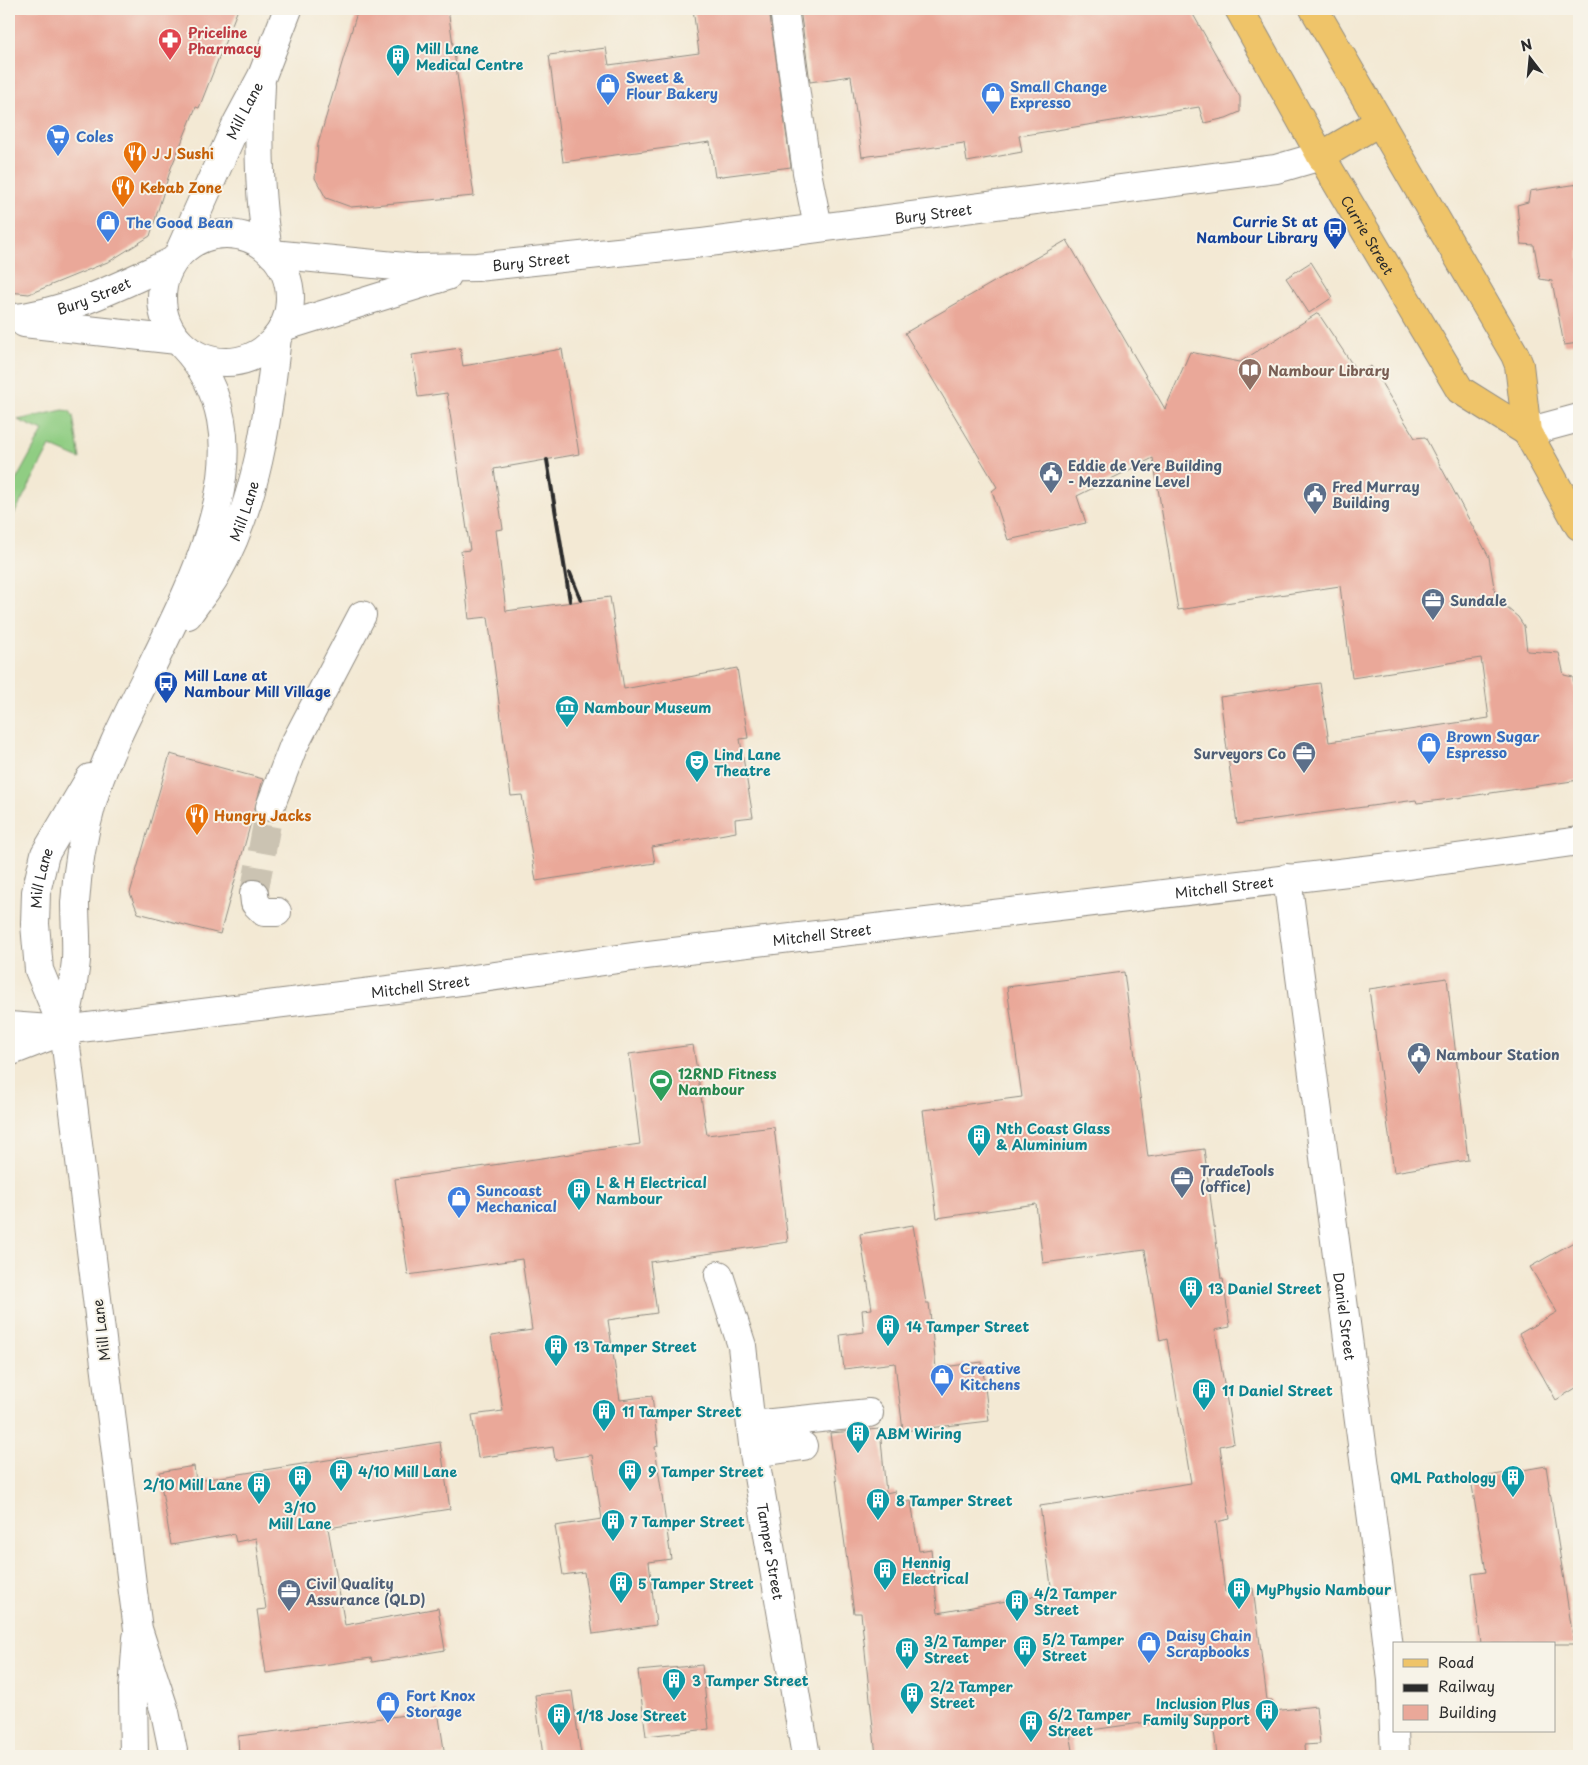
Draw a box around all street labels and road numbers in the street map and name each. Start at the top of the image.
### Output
street label: Mill Lane [221,78,268,143]
street label: Currie Street [1336,191,1400,279]
street label: Bury Street [893,198,973,229]
street label: Bury Street [491,247,571,276]
street label: Bury Street [54,272,134,319]
street label: Mill Lane [224,478,263,544]
street label: Mill Lane [25,843,58,909]
street label: Mitchell Street [1174,870,1275,903]
street label: Mitchell Street [771,918,872,951]
street label: Mitchell Street [370,969,471,1003]
street label: Daniel Street [1329,1271,1361,1362]
street label: Mill Lane [87,1298,115,1362]
street label: Tamper Street [752,1501,790,1602]

